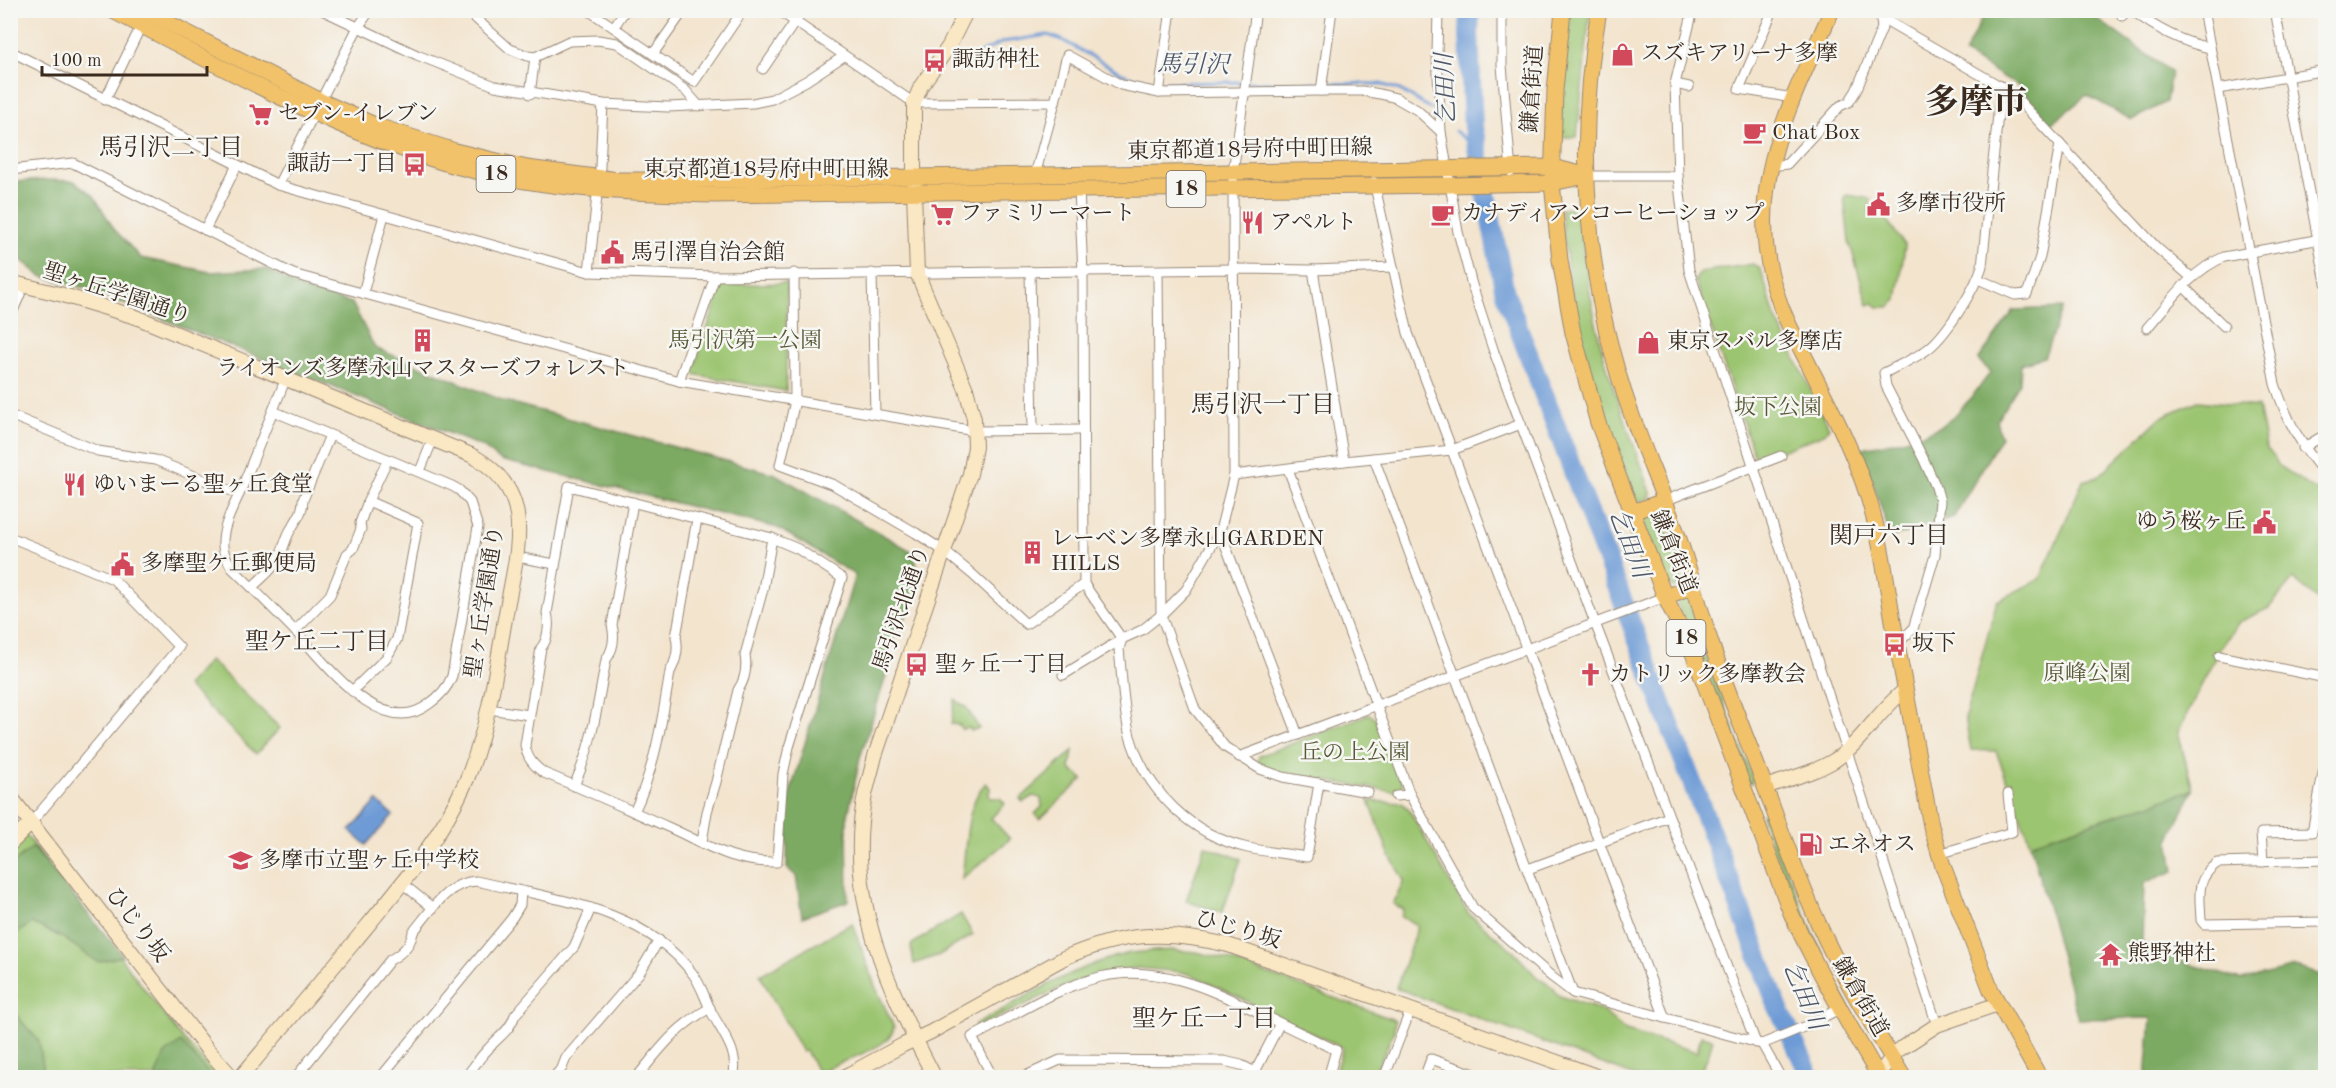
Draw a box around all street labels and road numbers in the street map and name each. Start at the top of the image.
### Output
street label: 鎌倉街道 [1517,44,1547,134]
street label: 東京都道18号府中町田線 [1127,135,1373,163]
road number: 18 [476,156,516,192]
street label: 東京都道18号府中町田線 [643,157,889,181]
road number: 18 [1166,171,1206,207]
street label: 聖ヶ丘学園通り [40,258,194,328]
street label: 鎌倉街道 [1646,506,1702,597]
street label: 聖ヶ丘学園通り [460,524,508,680]
street label: 馬引沢北通り [868,542,934,675]
road number: 18 [1666,620,1706,656]
street label: ひじり坂 [101,882,174,966]
street label: ひじり坂 [1193,905,1284,953]
street label: 鎌倉街道 [1828,952,1893,1041]

